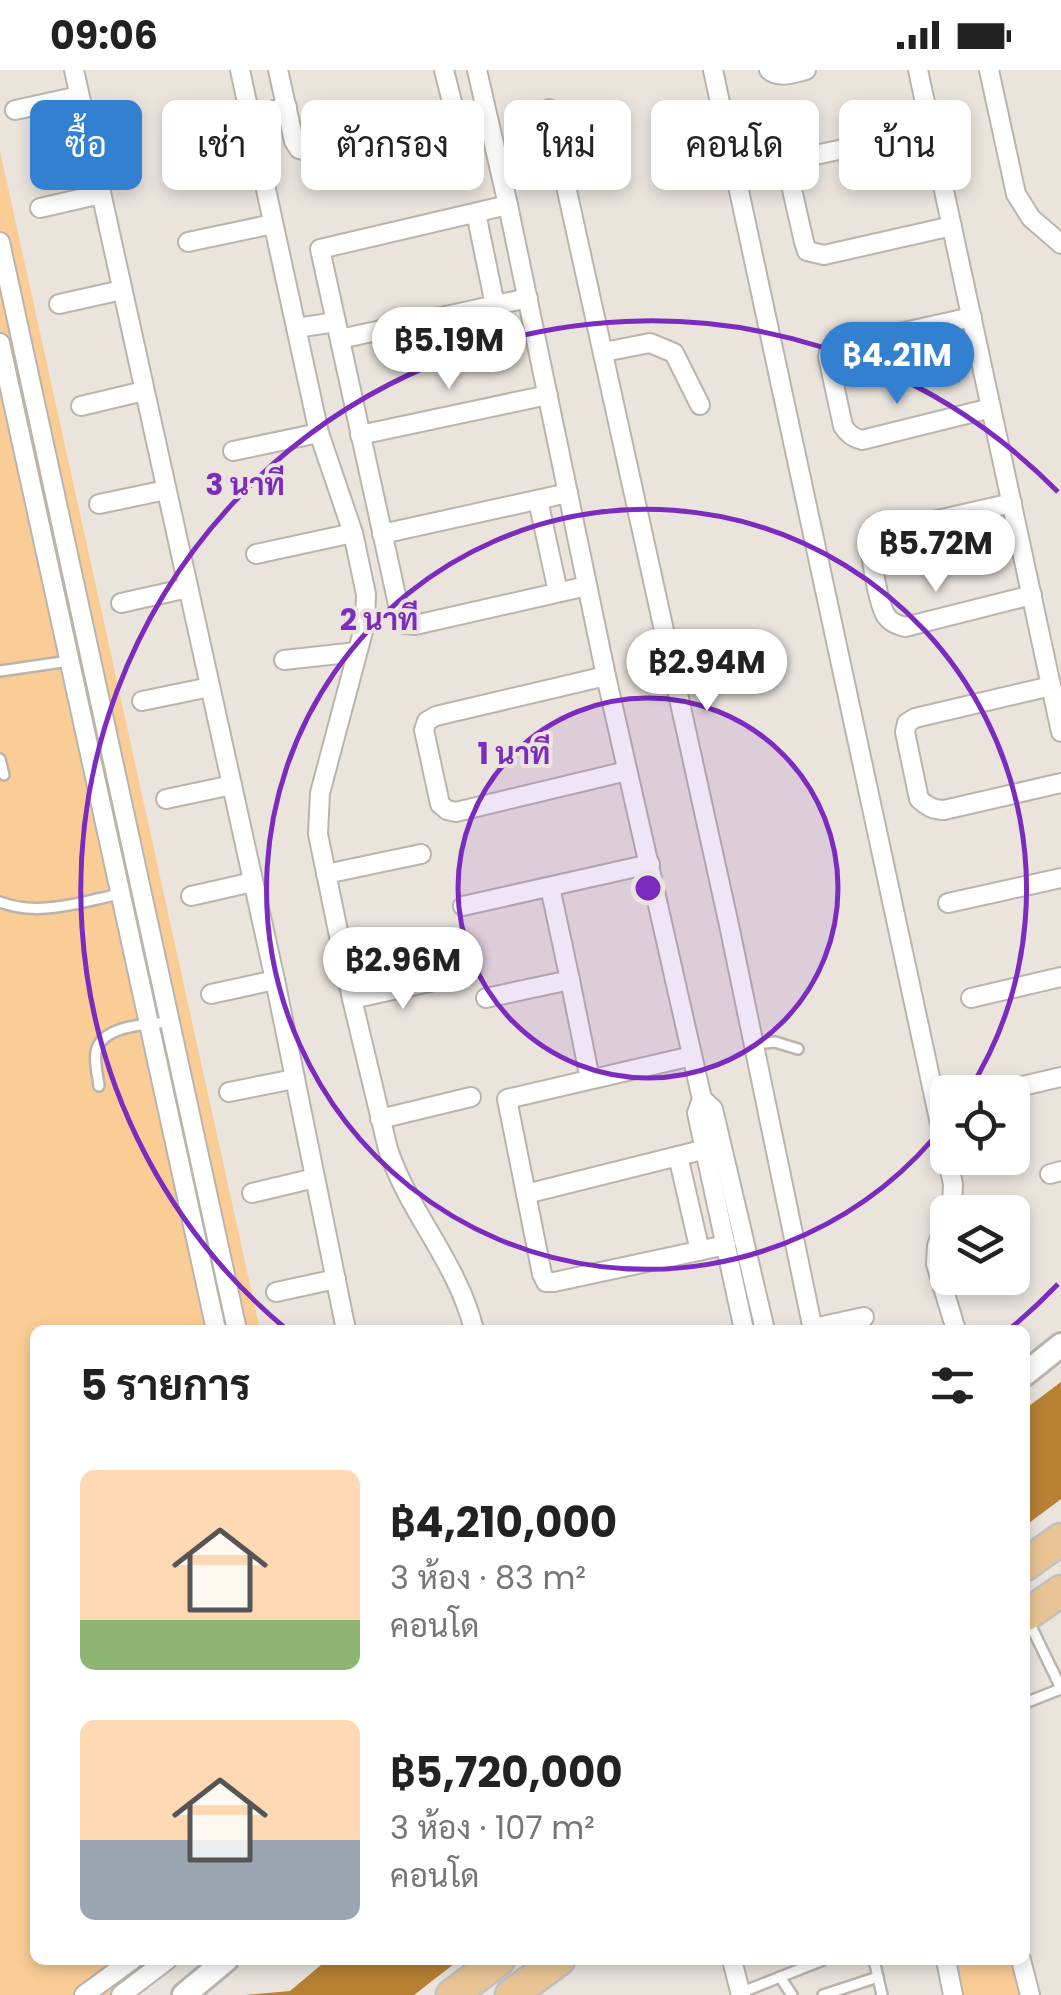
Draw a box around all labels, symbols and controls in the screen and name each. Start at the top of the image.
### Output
text: 09:06 [50,9,158,62]
chip: ซื้อ [30,100,142,190]
chip: เช่า [162,100,281,190]
chip: ตัวกรอง [301,100,484,190]
chip: ใหม่ [504,100,631,190]
chip: คอนโด [651,100,819,190]
chip: บ้าน [839,100,971,190]
pin: ฿5.19M [368,307,530,392]
text: ฿5.19M [394,317,504,362]
pin: ฿4.21M [816,322,978,407]
text: ฿4.21M [842,332,952,377]
text: 3 นาที [205,463,285,506]
pin: ฿5.72M [855,510,1017,595]
text: ฿5.72M [879,520,993,565]
text: 2 นาที [340,598,418,641]
pin: ฿2.94M [626,629,788,714]
text: ฿2.94M [648,639,766,684]
text: 1 นาที [478,732,550,775]
centre of rings [630,870,666,906]
pin: ฿2.96M [322,927,484,1012]
text: ฿2.96M [345,937,461,982]
map controls [930,1075,1030,1295]
button: locate [930,1075,1030,1175]
button: layers [930,1195,1030,1295]
text: 5 รายการ [80,1356,251,1415]
icon: filters [925,1358,980,1413]
text: ฿4,210,000 [390,1493,617,1552]
icon: home [160,1510,280,1630]
text: 3 ห้อง · 83 m² [390,1555,586,1600]
text: คอนโด [390,1603,480,1648]
text: ฿5,720,000 [390,1743,623,1802]
icon: home [160,1760,280,1880]
text: 3 ห้อง · 107 m² [390,1805,595,1850]
text: คอนโด [390,1853,480,1898]

